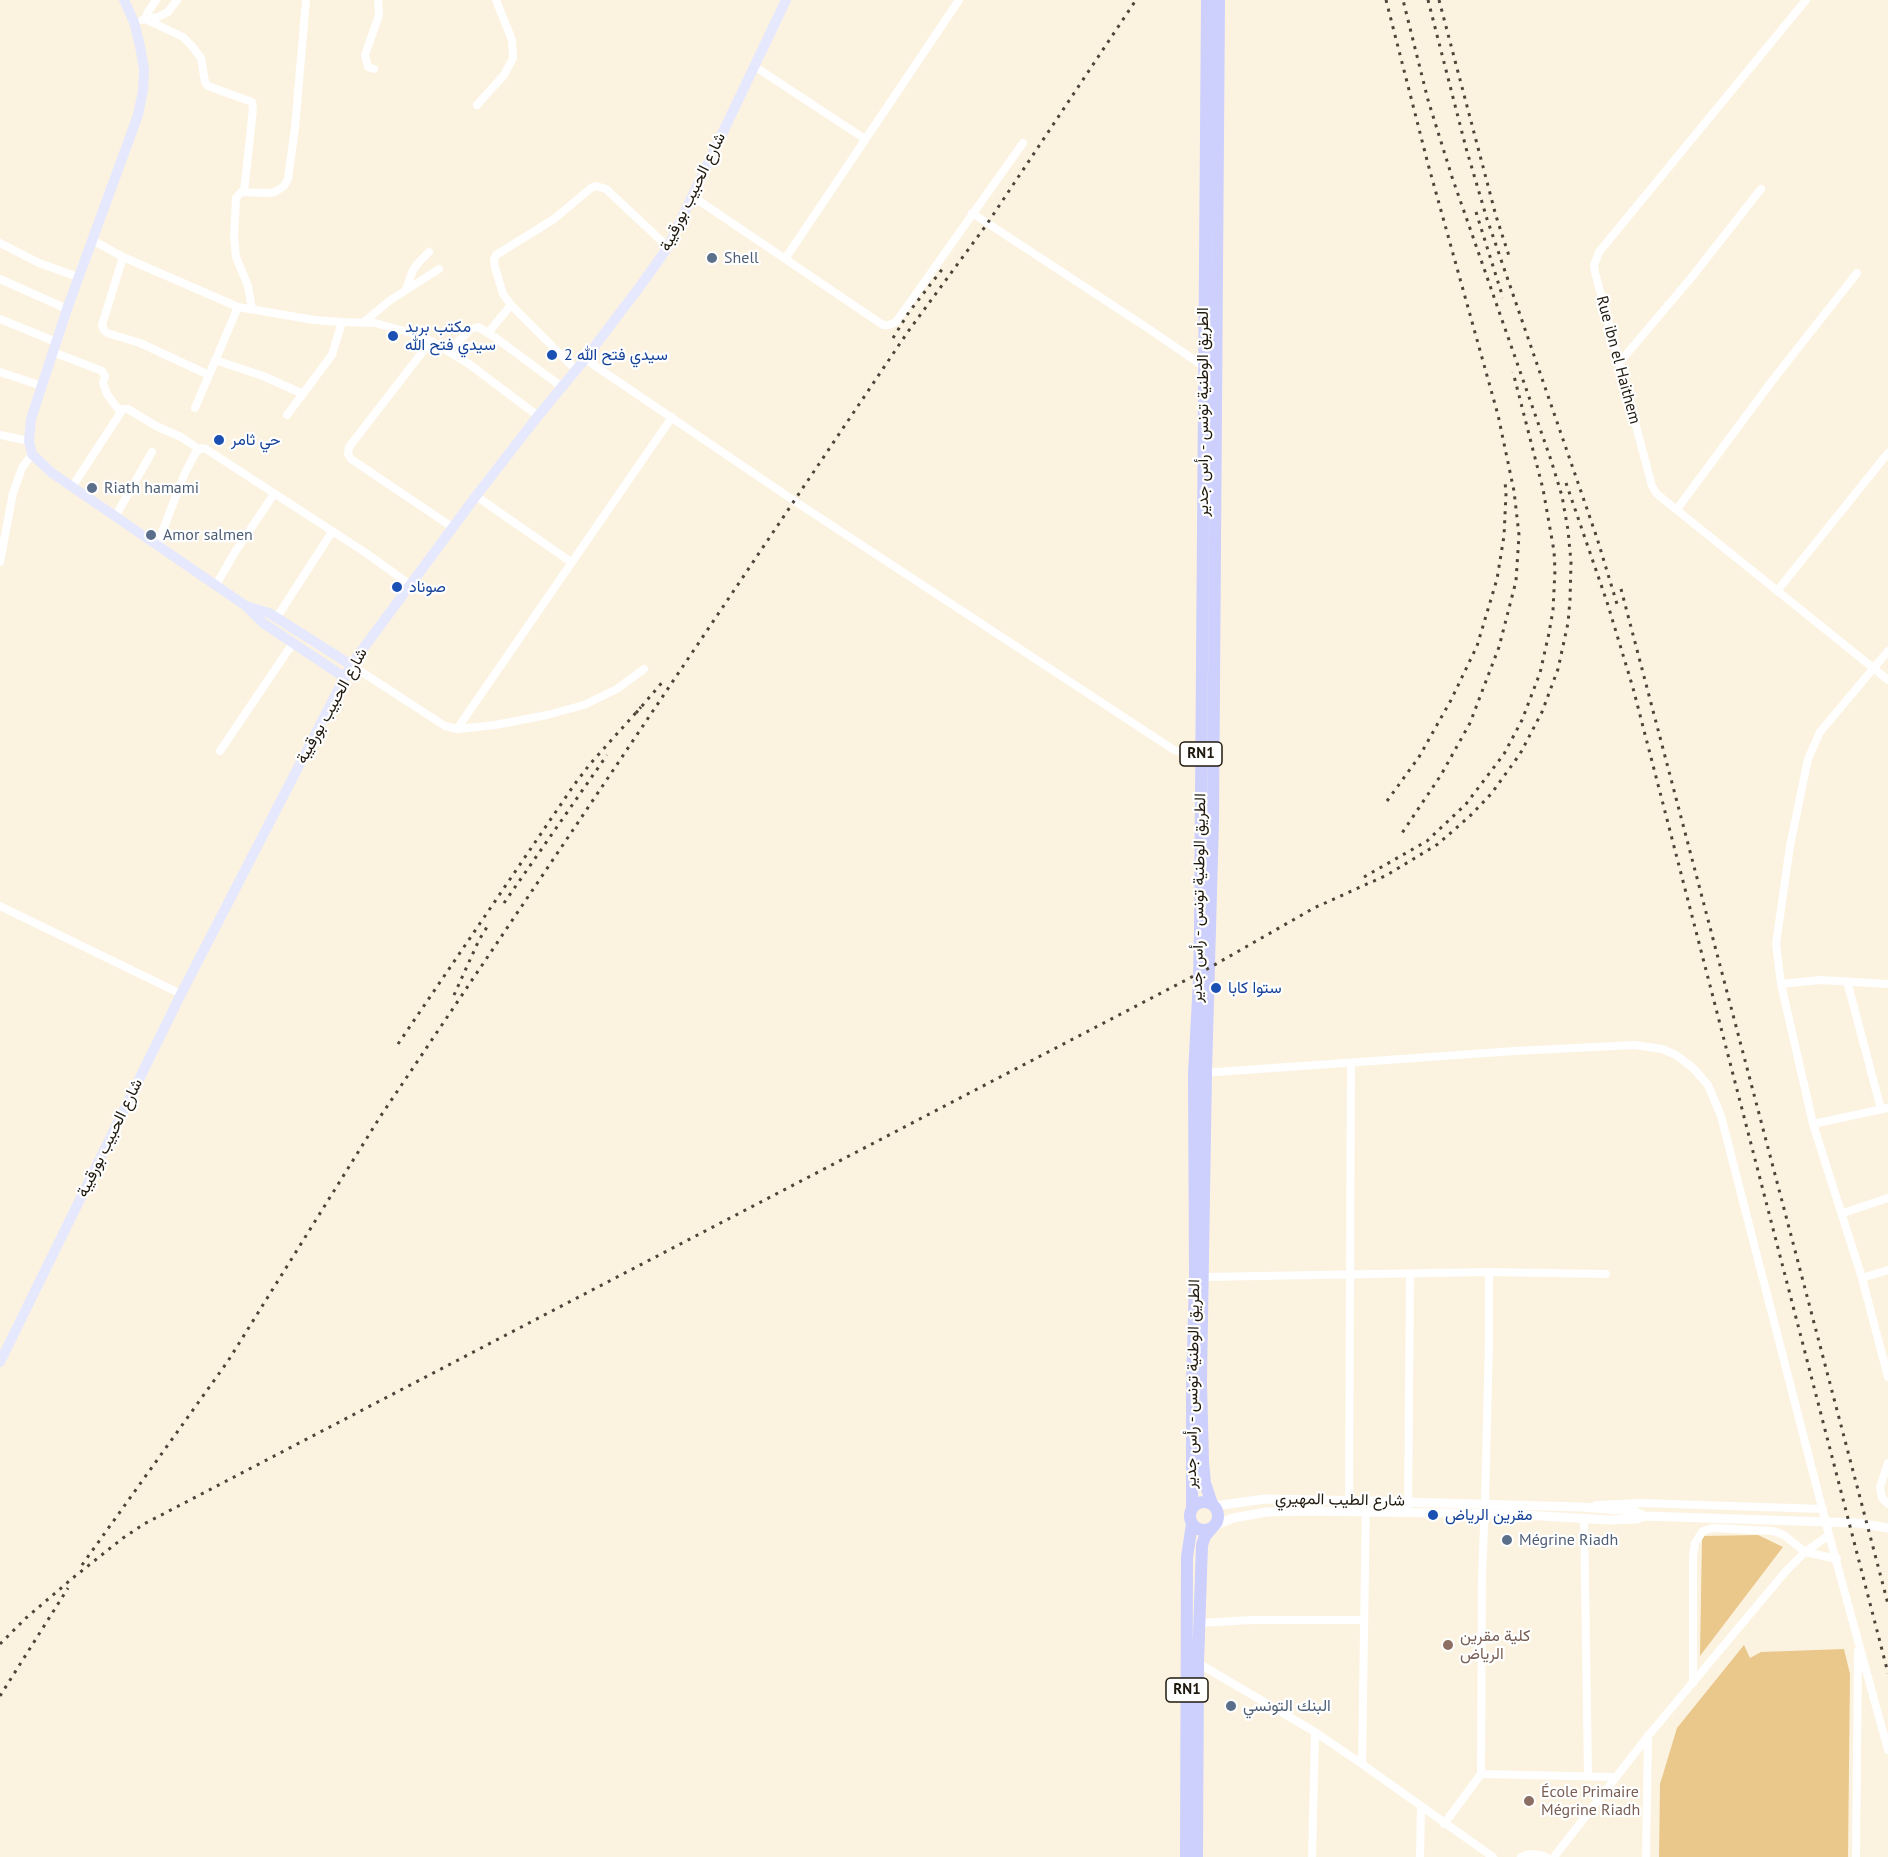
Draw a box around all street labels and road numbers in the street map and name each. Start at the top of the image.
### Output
street label: شارع الحبيب بورقيبة [656,130,730,254]
street label: Rue ibn el Haithem [1592,294,1644,426]
street label: الطريق الوطنية تونس - رأس جدير [1193,307,1213,517]
street label: شارع الحبيب بورقيبة [292,645,372,767]
road number: RN1 [1180,742,1222,766]
street label: الطريق الوطنية تونس - رأس جدير [1188,793,1210,1003]
street label: شارع الحبيب بورقيبة [73,1076,147,1200]
street label: الطريق الوطنية تونس - رأس جدير [1182,1279,1204,1489]
street label: شارع الطيب المهيري [1275,1489,1405,1511]
road number: RN1 [1166,1678,1208,1702]

